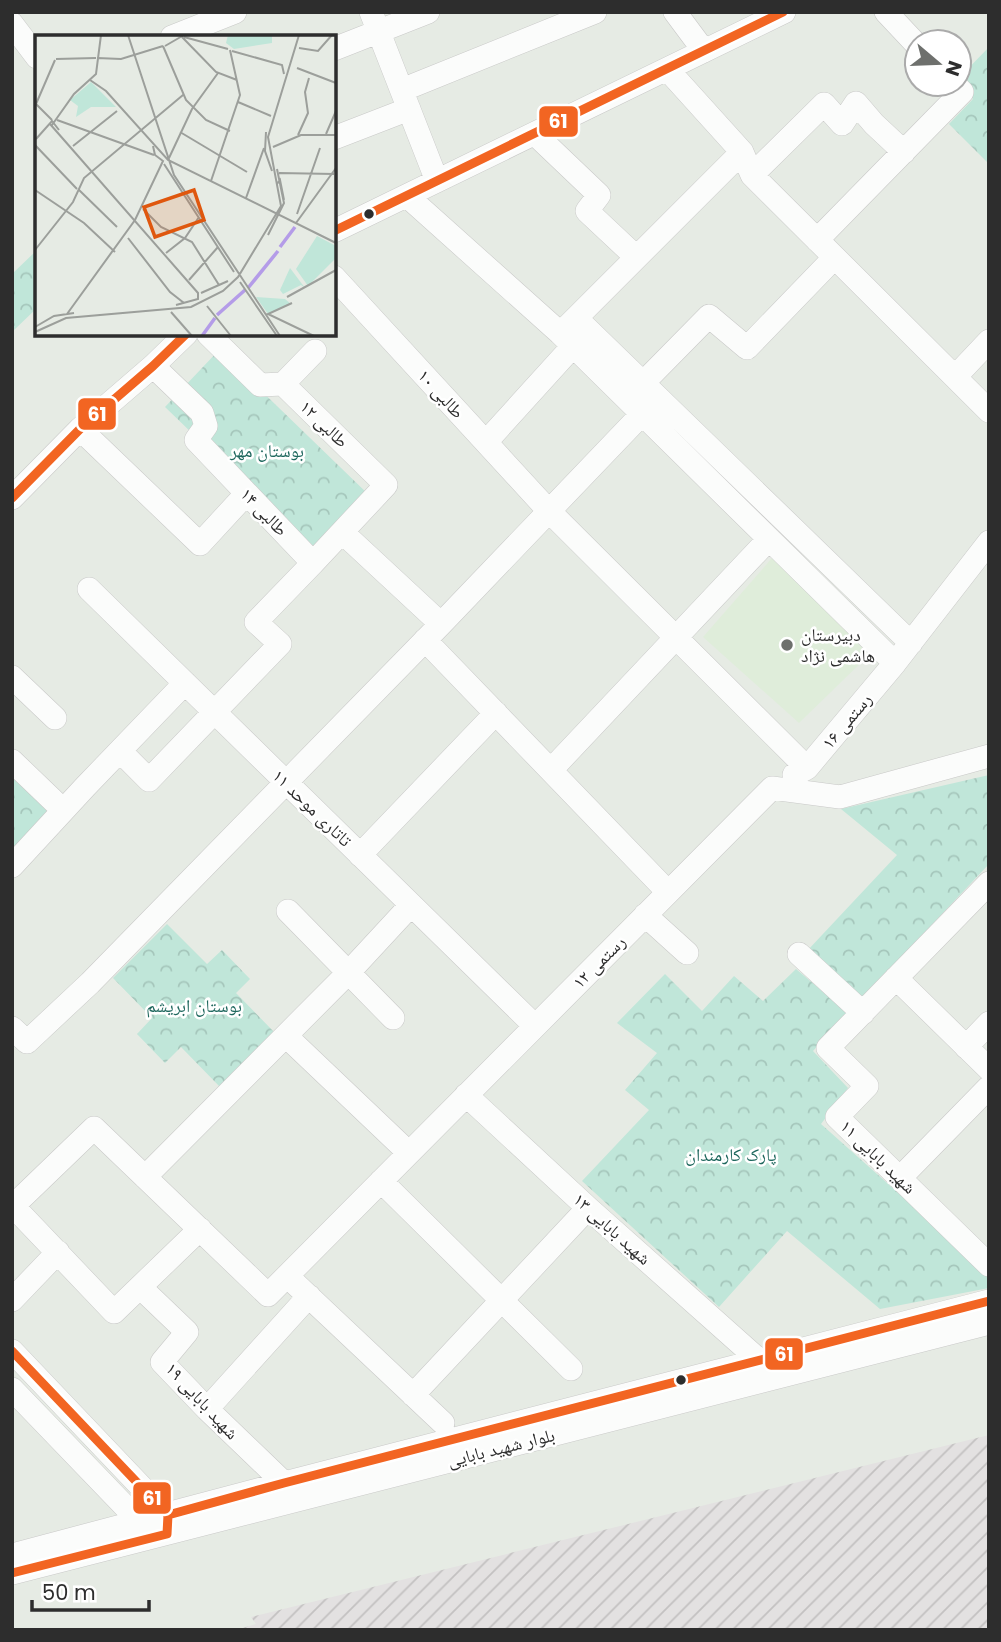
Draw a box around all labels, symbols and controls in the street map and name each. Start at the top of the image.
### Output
north arrow [903,28,973,98]
inset map [35,35,336,336]
text: N [939,57,969,80]
line badge: 61 [538,105,579,138]
text: 61 [548,108,568,135]
unlabelled marker [362,207,376,221]
street label: طالبی ۱۰ [412,363,470,424]
street label: طالبی ۱۲ [294,394,354,453]
line badge: 61 [77,397,117,431]
text: 61 [87,401,107,428]
park label: بوستان مهر [229,438,304,463]
street label: طالبی ۱۴ [235,482,294,542]
place label: دبیرستان هاشمی نژاد [801,622,875,668]
marker: دبیرستان هاشمی نژاد [779,637,795,653]
street label: رستمی ۱۶ [816,687,877,754]
street label: تاتاری موحد ۱۱ [267,763,358,852]
street label: رستمی ۱۲ [566,929,631,994]
park label: بوستان ابریشم [146,993,242,1018]
street label: شهید بابایی ۱۱ [835,1114,922,1199]
park label: پارک کارمندان [685,1142,777,1167]
street label: شهید بابایی ۱۳ [568,1187,657,1270]
line badge: 61 [764,1337,804,1371]
text: 61 [774,1341,794,1368]
street label: شهید بابایی ۱۹ [160,1357,245,1445]
unlabelled marker [674,1373,688,1387]
street label: بلوار شهید بابایی [445,1422,557,1473]
line badge: 61 [132,1481,172,1515]
text: 61 [142,1485,162,1512]
scale bar [32,1568,149,1612]
text: 50 m [42,1578,96,1607]

